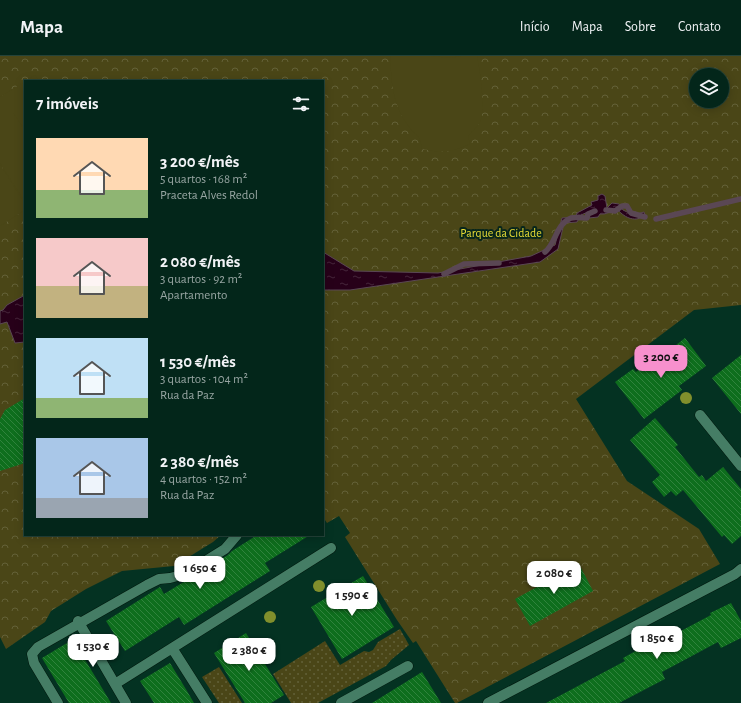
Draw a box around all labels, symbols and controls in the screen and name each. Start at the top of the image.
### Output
text: Mapa [20,18,63,37]
text: Início [520,20,550,34]
text: Mapa [572,20,603,34]
text: Sobre [625,20,656,34]
text: Contato [678,20,721,34]
map controls [689,68,729,108]
button: layers [689,68,729,108]
icon: filters [290,93,312,115]
text: 7 imóveis [36,95,99,112]
text: 3 200 €/mês [160,153,239,170]
icon: home [68,154,116,202]
text: 5 quartos · 168 m² [160,173,247,186]
text: Praceta Alves Redol [160,189,258,202]
park label: Parque da Cidade [460,227,542,239]
text: 2 080 €/mês [160,253,240,270]
icon: home [68,254,116,302]
text: 3 quartos · 92 m² [160,273,242,286]
text: Apartamento [160,289,227,302]
pin: 3 200 € [624,345,698,379]
text: 3 200 € [643,351,679,364]
text: 1 530 €/mês [160,353,236,370]
icon: home [68,354,116,402]
text: 3 quartos · 104 m² [160,373,248,386]
text: Rua da Paz [160,389,214,402]
text: 2 380 €/mês [160,453,239,470]
icon: home [68,454,116,502]
text: 4 quartos · 152 m² [160,473,247,486]
text: Rua da Paz [160,489,214,502]
pin: 1 650 € [163,556,237,590]
pin: 2 080 € [517,561,591,595]
text: 1 650 € [183,562,217,575]
text: 2 080 € [536,567,572,580]
pin: 1 590 € [315,583,389,617]
text: 1 590 € [335,589,369,602]
pin: 1 850 € [620,626,694,660]
text: 1 850 € [640,632,674,645]
pin: 1 530 € [56,634,130,668]
pin: 2 380 € [212,638,286,672]
text: 1 530 € [77,640,109,653]
text: 2 380 € [232,644,266,657]

